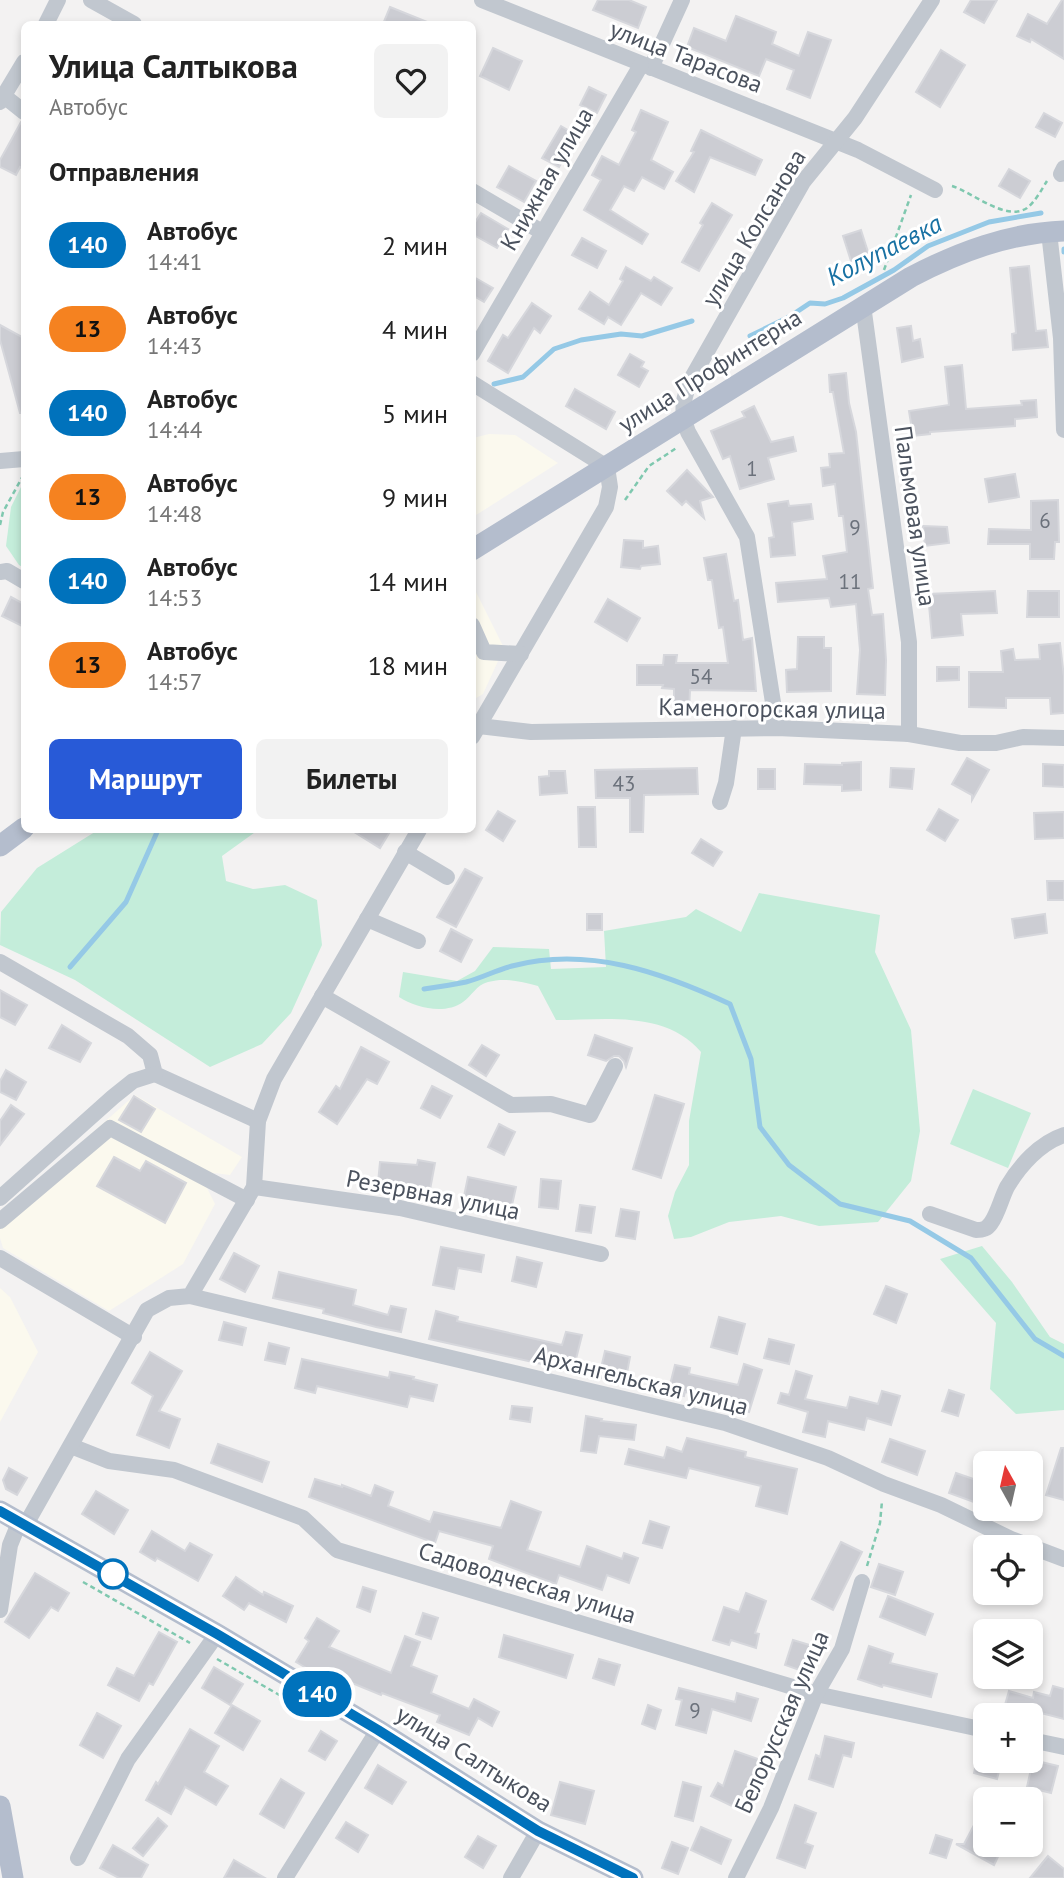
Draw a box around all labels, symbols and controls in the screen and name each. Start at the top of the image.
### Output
street label: улица Тарасова [605,13,767,100]
text: Улица Салтыкова [49,44,298,87]
button: heart [374,44,448,118]
text: Автобус [49,92,128,121]
street label: Книжная улица [493,102,600,256]
street label: улица Колсанова [694,144,813,312]
text: Отправления [49,155,199,188]
water label: Колупаевка [821,206,947,293]
text: Автобус [147,214,238,247]
text: 140 [67,229,108,260]
text: 2 мин [382,229,448,262]
text: 14:41 [147,247,202,276]
text: Автобус [147,298,238,331]
street label: улица Профинтерна [612,302,807,440]
text: 13 [74,313,101,344]
text: 4 мин [382,313,448,346]
text: 14:43 [147,331,202,360]
text: Автобус [147,382,238,415]
text: 140 [67,397,108,428]
text: 5 мин [382,397,448,430]
text: 14:44 [147,415,202,444]
street label: Пальмовая улица [887,424,944,608]
house number: 1 [746,455,758,482]
text: Автобус [147,466,238,499]
text: 13 [74,481,101,512]
text: 9 мин [382,481,448,514]
text: 14:48 [147,499,202,528]
house number: 6 [1039,507,1051,534]
house number: 9 [849,514,861,541]
text: Автобус [147,550,238,583]
text: 140 [67,565,108,596]
text: 14 мин [368,565,448,598]
house number: 11 [839,568,861,595]
text: 14:53 [147,583,202,612]
text: Автобус [147,634,238,667]
text: 13 [74,649,101,680]
text: 18 мин [368,649,448,682]
house number: 54 [690,663,712,690]
text: 14:57 [147,667,202,696]
street label: Каменогорская улица [658,691,886,726]
button: Маршрут [49,739,242,819]
button: Билеты [256,739,448,819]
house number: 43 [613,770,635,797]
street label: Резервная улица [344,1162,523,1227]
street label: Архангельская улица [531,1339,752,1422]
north arrow [973,1451,1043,1521]
map controls [973,1451,1043,1857]
street label: Садоводческая улица [415,1535,640,1630]
button: locate [973,1535,1043,1605]
unlabelled marker [98,1559,128,1589]
button: layers [973,1619,1043,1689]
street label: Белорусская улица [727,1626,836,1818]
line badge: 140 [277,1671,357,1717]
text: 140 [297,1678,337,1709]
house number: 9 [689,1697,701,1724]
street label: улица Салтыкова [390,1698,558,1819]
button: + [973,1703,1043,1773]
button: − [973,1787,1043,1857]

